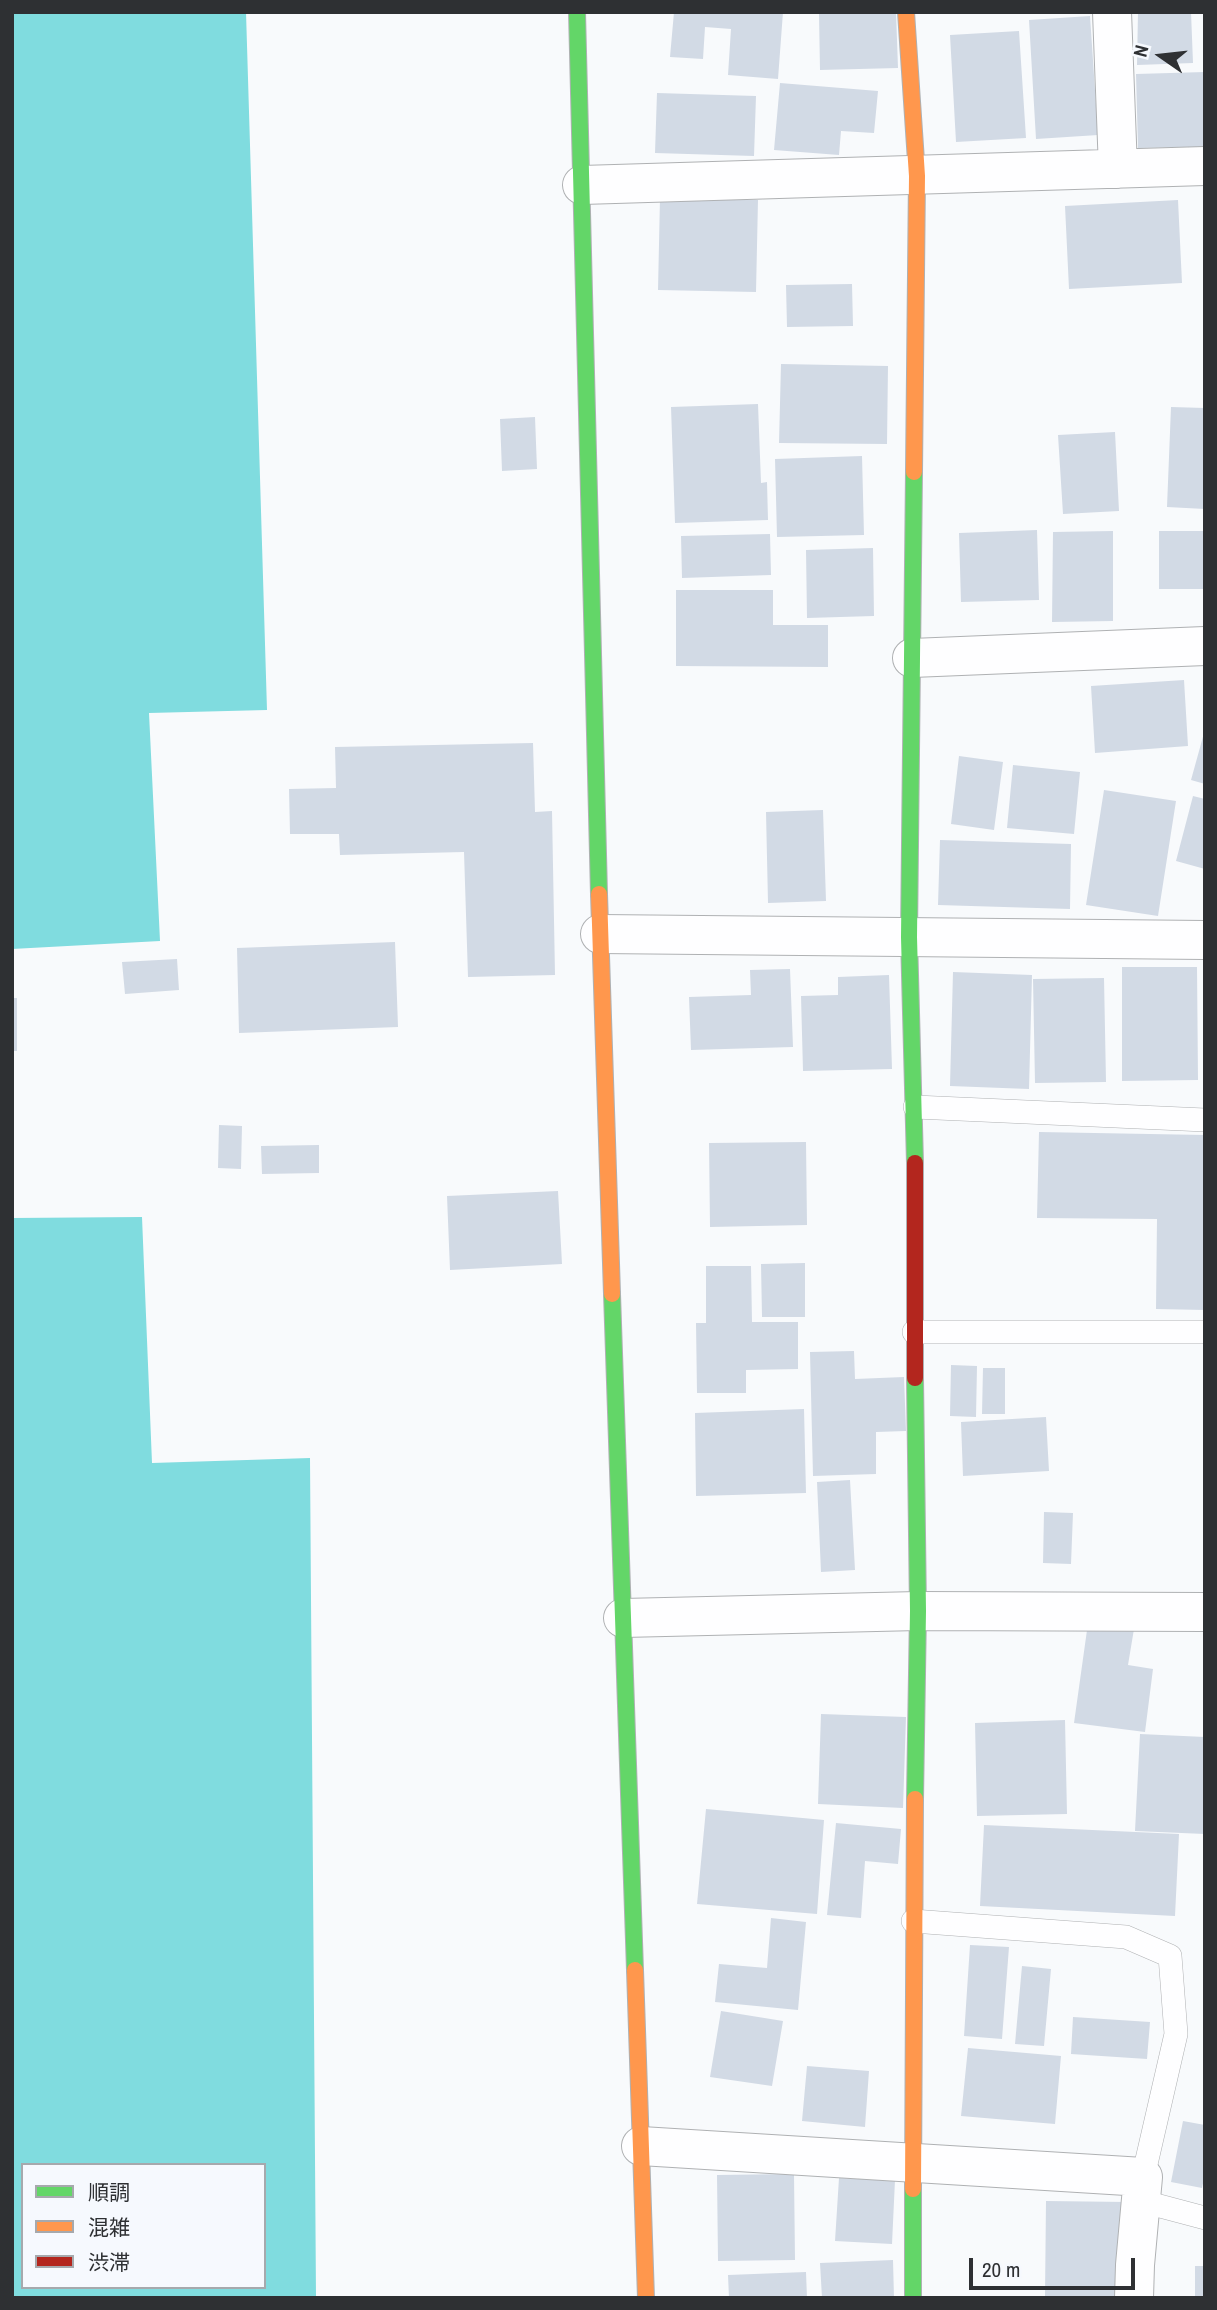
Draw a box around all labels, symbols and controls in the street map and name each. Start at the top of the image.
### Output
north arrow [1126,21,1196,91]
text: N [1127,42,1155,60]
legend [21,2163,266,2289]
text: 順調 [88,2178,130,2207]
text: 混雑 [88,2213,130,2242]
scale bar [972,2244,1138,2288]
text: 渋滞 [88,2248,130,2277]
text: 20 m [982,2255,1020,2284]

